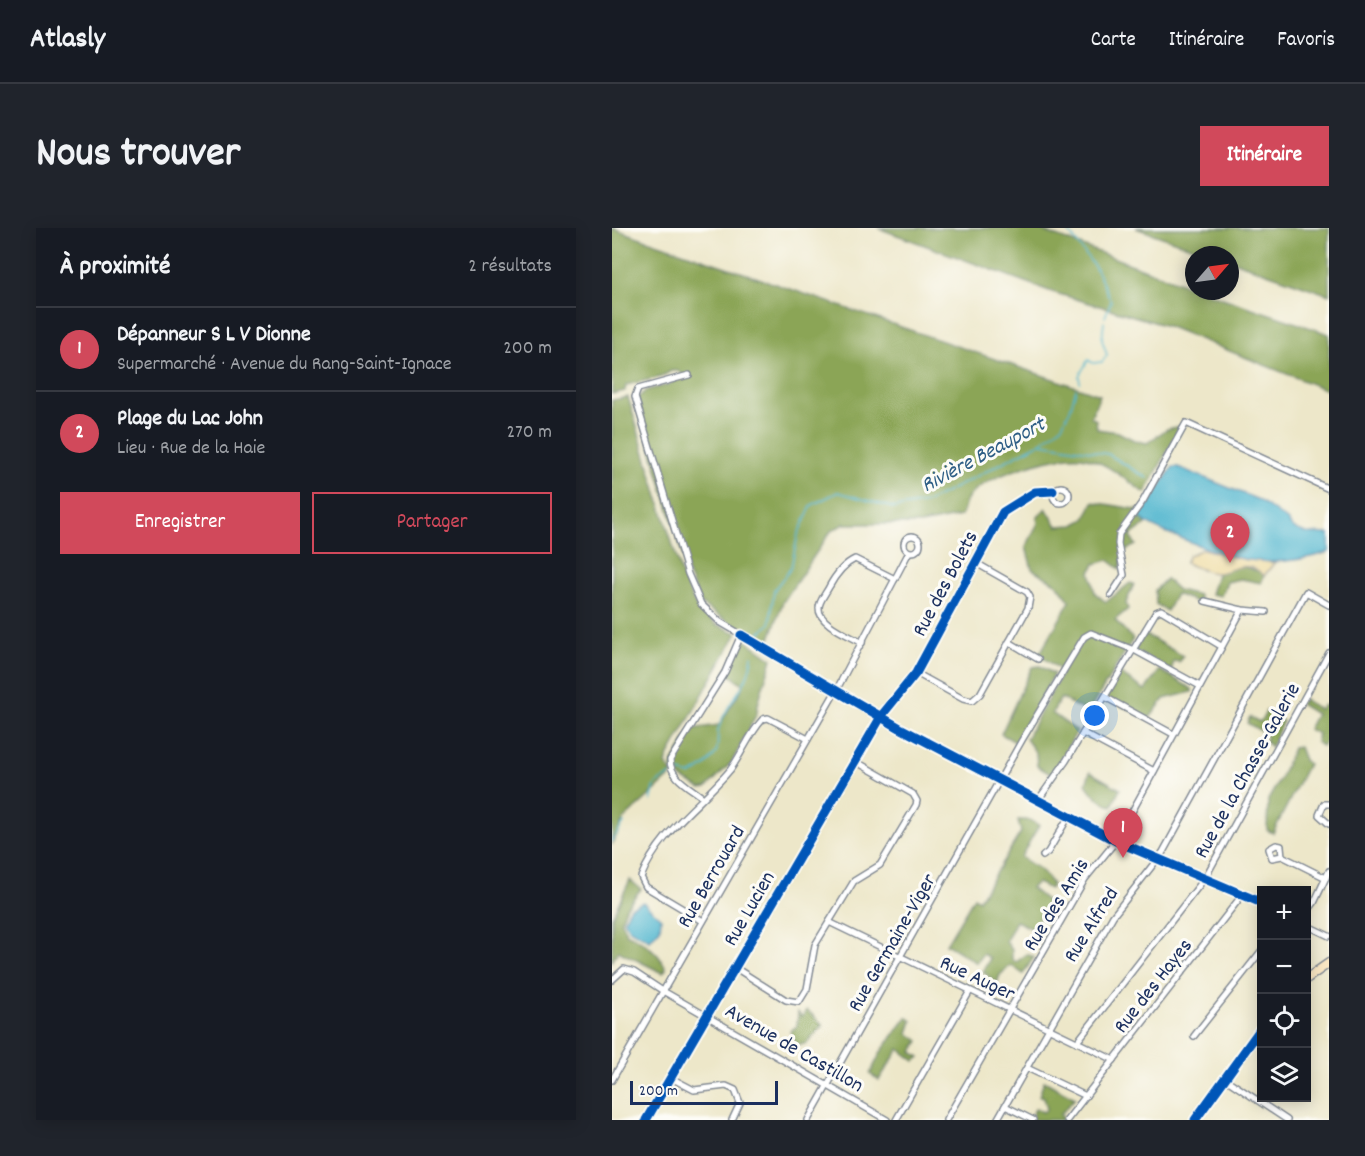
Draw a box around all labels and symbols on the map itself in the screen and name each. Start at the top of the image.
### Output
north arrow [1185,246,1239,300]
water label: Rivière Beauport [916,410,1053,502]
pin: 2 [1210,514,1250,563]
street label: Rue des Bolets [906,526,987,643]
street label: Rue de la Chasse-Galerie [1188,678,1309,865]
your location [1080,701,1109,730]
pin: 1 [1104,808,1142,858]
street label: Rue Berrouard [671,821,754,934]
street label: Rue des Amis [1017,853,1098,958]
street label: Rue Lucien [717,866,784,953]
street label: Rue Germaine-Viger [842,869,946,1018]
street label: Rue Alfred [1058,882,1128,969]
street label: Rue des Hayes [1108,933,1201,1041]
street label: Rue Auger [934,949,1020,1010]
street label: Avenue de Castillon [719,998,868,1102]
scale bar [630,1078,778,1106]

